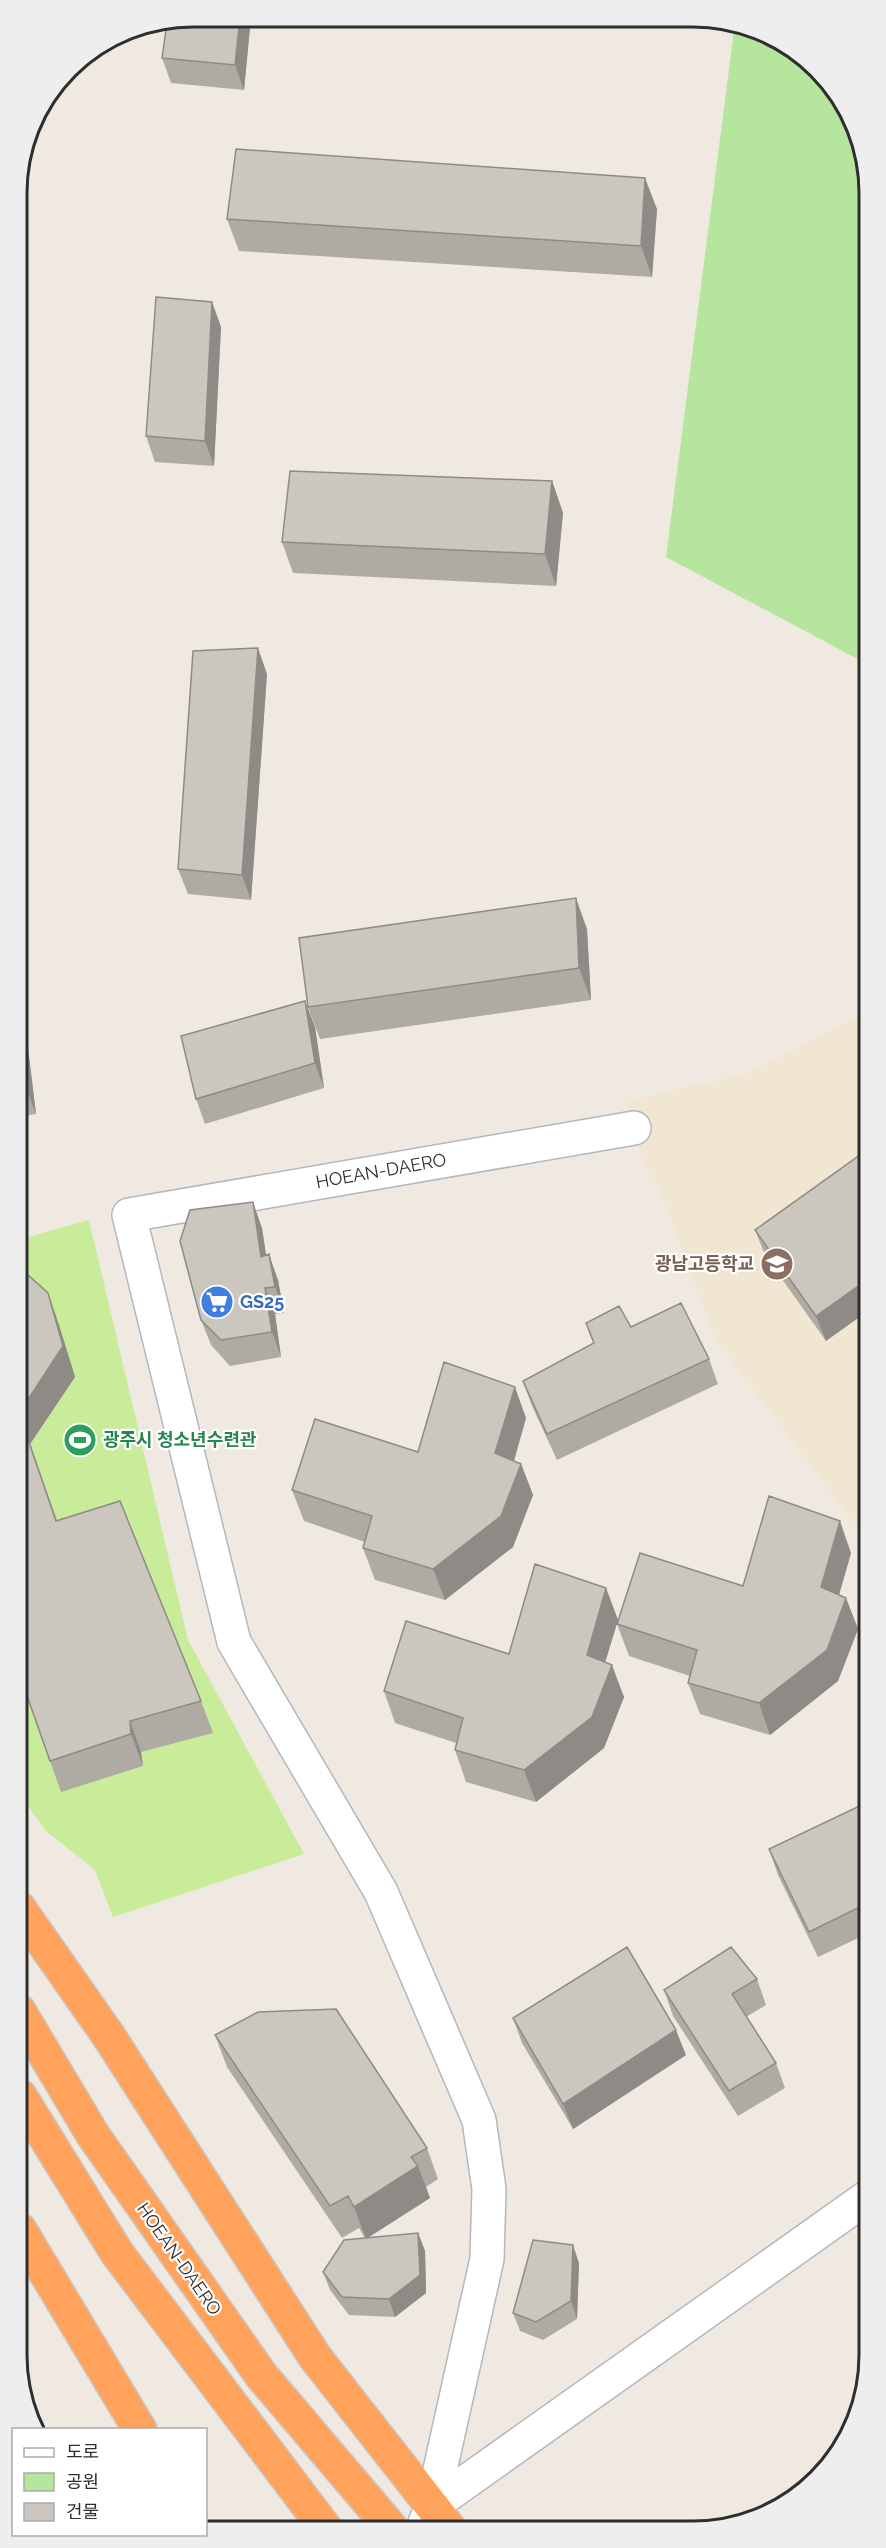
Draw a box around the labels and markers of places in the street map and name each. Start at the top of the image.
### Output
school or university icon: 광남고등학교 [759,1246,795,1282]
place label: 광남고등학교 [655,1253,754,1274]
supermarket icon: GS25 [199,1284,235,1320]
place label: GS25 [240,1291,284,1312]
sports icon: 광주시 청소년수련관 [62,1422,98,1458]
place label: 광주시 청소년수련관 [103,1429,257,1450]

